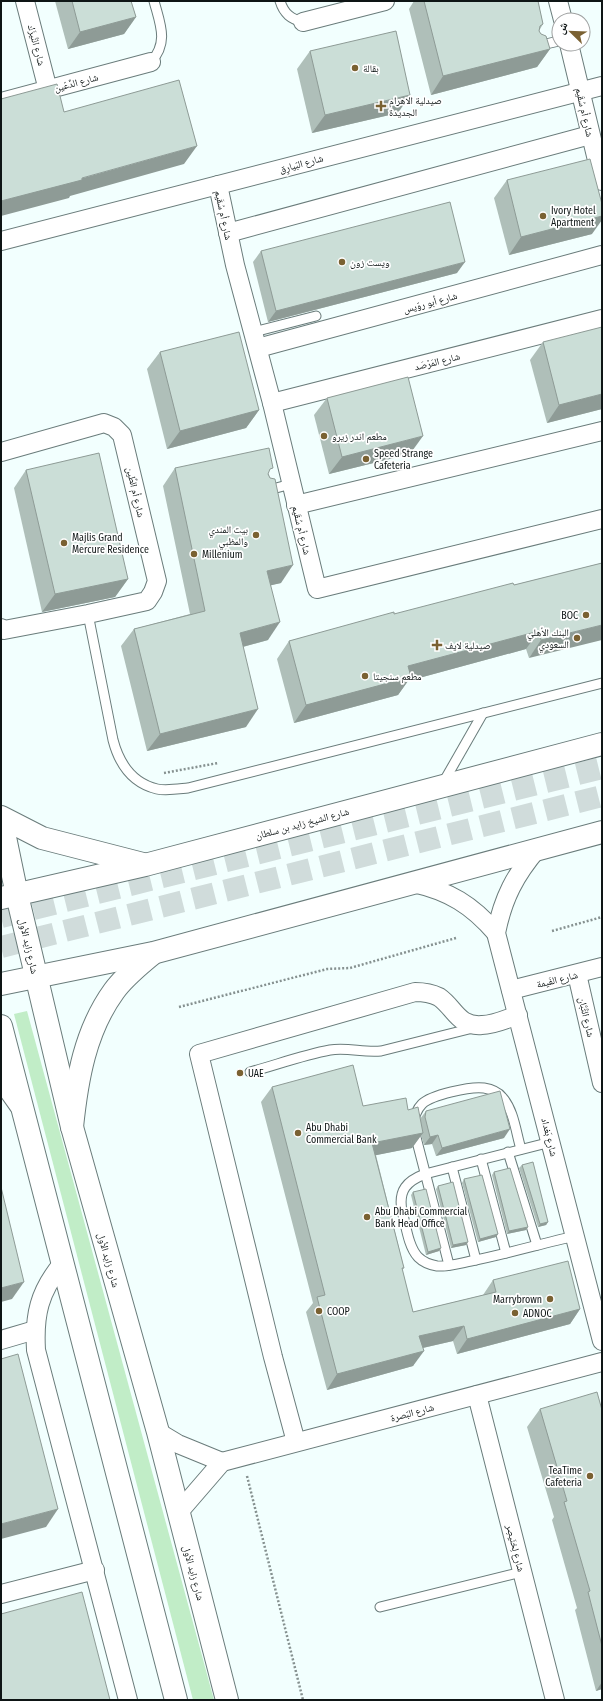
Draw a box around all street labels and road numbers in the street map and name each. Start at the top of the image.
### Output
street label: شارع النَّيزَك [25,23,47,68]
street label: شارع الدِّعَين [53,71,100,95]
street label: شارع أم سُقَيم [572,86,596,139]
street label: شارع البَيارِق [278,152,325,177]
street label: شارع أم سُقَيم [211,189,235,242]
street label: شارع أبو روَيس [402,289,459,316]
street label: شارع المَرْصَد [413,350,462,373]
street label: شارع أم الطِّين [122,466,148,519]
street label: شارع أم سُقَيم [288,504,314,557]
street label: شارع الشيخ زايد بن سلطان [254,806,351,842]
street label: شارع زايد الأول [16,917,40,975]
street label: شارع الفَيمة [535,969,579,991]
street label: شارع التَّبَّان [576,996,597,1039]
street label: شارع بَغداد [538,1117,560,1158]
street label: شارع زايد الأول [95,1232,122,1289]
street label: شارع البَصرة [389,1401,436,1425]
street label: شارع لِخنَيصِر [503,1522,527,1574]
street label: شارع زايد الأول [180,1545,206,1602]

